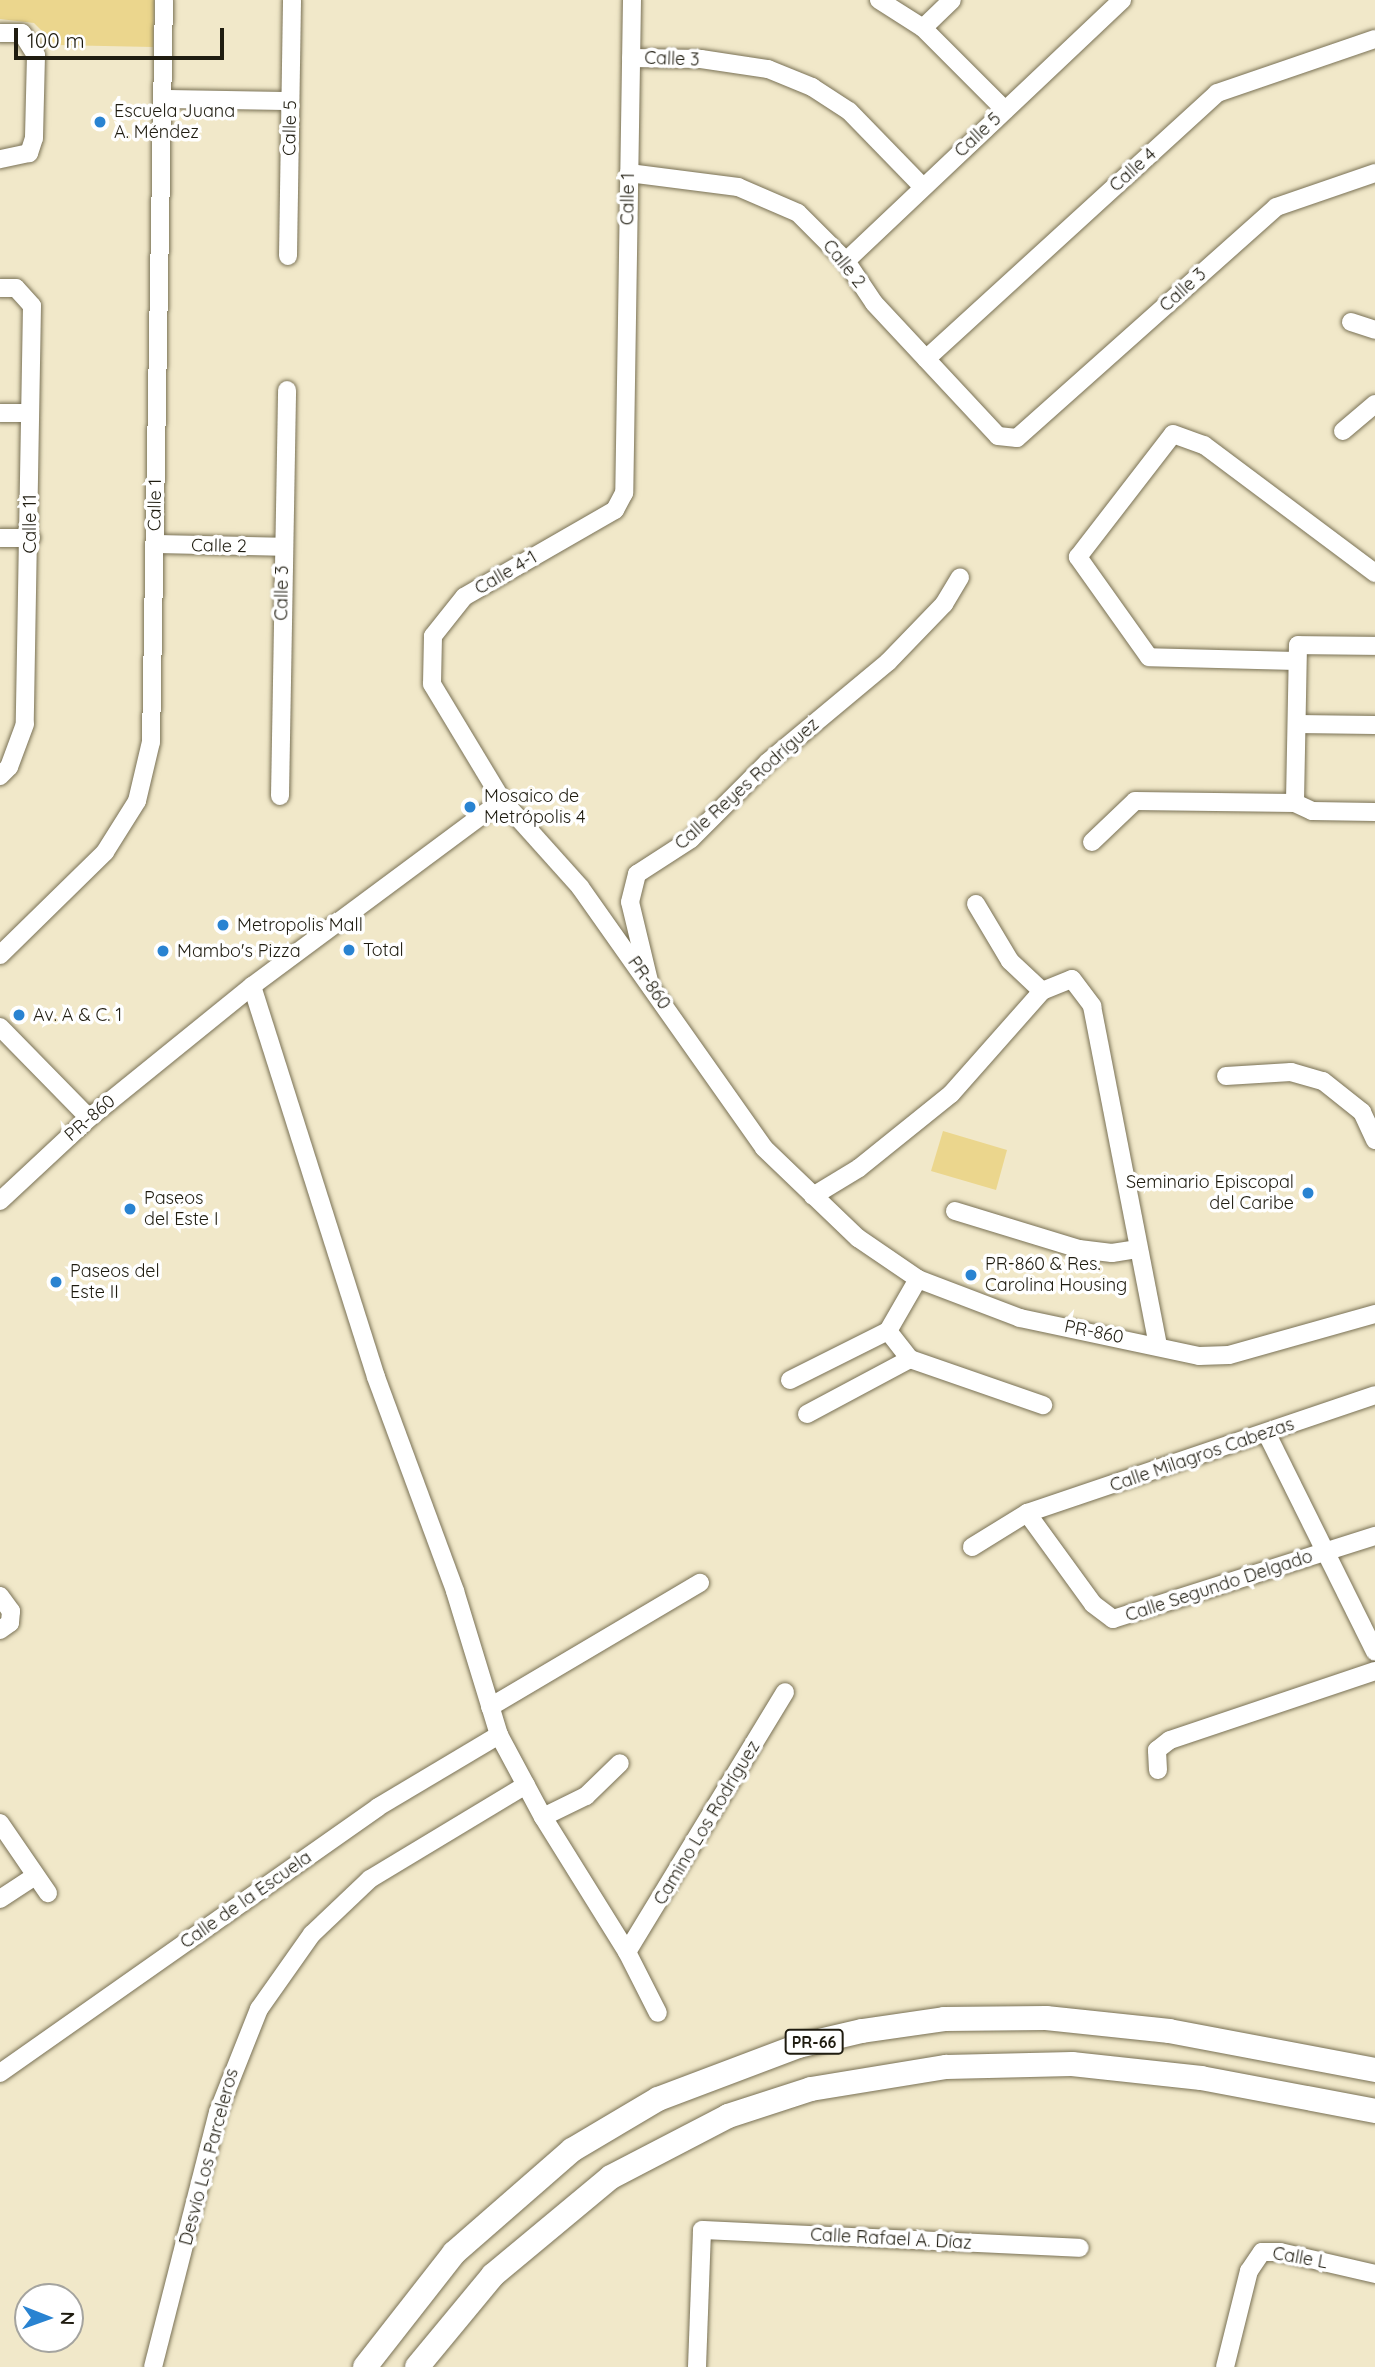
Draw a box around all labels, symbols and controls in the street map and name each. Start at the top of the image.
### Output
scale bar [18,14,228,58]
text: 100 m [27,27,85,53]
street label: Calle 3 [644,47,700,71]
street label: Calle 5 [279,100,301,156]
place label: Escuela Juana A. Méndez [114,101,235,144]
street label: Calle 5 [950,108,1006,162]
marker: Escuela Juana A. Méndez [92,114,108,130]
street label: Calle 4 [1105,143,1161,197]
street label: Calle 1 [617,173,639,225]
street label: Calle 2 [818,236,870,292]
street label: Calle 3 [1155,263,1211,317]
street label: Calle 1 [144,479,166,531]
street label: Calle 11 [19,494,41,554]
street label: Calle 2 [191,535,247,557]
street label: Calle 4-1 [471,547,541,599]
street label: Calle 3 [271,565,293,621]
street label: Calle Reyes Rodríguez [671,714,823,854]
place label: Mosaico de Metrópolis 4 [484,786,586,828]
marker: Mosaico de Metrópolis 4 [462,799,478,815]
place label: Metropolis Mall [237,914,363,936]
marker: Metropolis Mall [215,917,231,933]
place label: Total [363,939,404,961]
place label: Mambo's Pizza [177,940,301,962]
marker: Total [341,942,357,958]
marker: Mambo's Pizza [155,943,171,959]
street label: PR-860 [623,952,675,1014]
place label: Av. A & C. 1 [33,1004,122,1026]
marker: Av. A & C. 1 [11,1007,27,1023]
street label: PR-860 [60,1090,120,1146]
place label: Seminario Episcopal del Caribe [1126,1172,1294,1214]
marker: Seminario Episcopal del Caribe [1300,1185,1316,1201]
place label: Paseos del Este I [144,1188,218,1230]
marker: Paseos del Este I [122,1201,138,1217]
place label: PR-860 & Res. Carolina Housing [985,1254,1127,1296]
place label: Paseos del Este II [70,1261,160,1304]
marker: PR-860 & Res. Carolina Housing [963,1267,979,1283]
marker: Paseos del Este II [48,1274,64,1290]
street label: PR-860 [1063,1316,1125,1348]
street label: Calle Milagros Cabezas [1107,1413,1297,1497]
street label: Calle Segundo Delgado [1123,1546,1315,1626]
street label: Camino Los Rodríguez [649,1737,765,1909]
street label: Calle de la Escuela [176,1847,316,1953]
road number: PR-66 [784,2030,844,2054]
street label: Desvío Los Parceleros [175,2066,243,2248]
street label: Calle Rafael A. Díaz [810,2224,972,2254]
street label: Calle L [1271,2243,1329,2273]
north arrow [14,2283,84,2353]
text: N [56,2311,80,2326]

